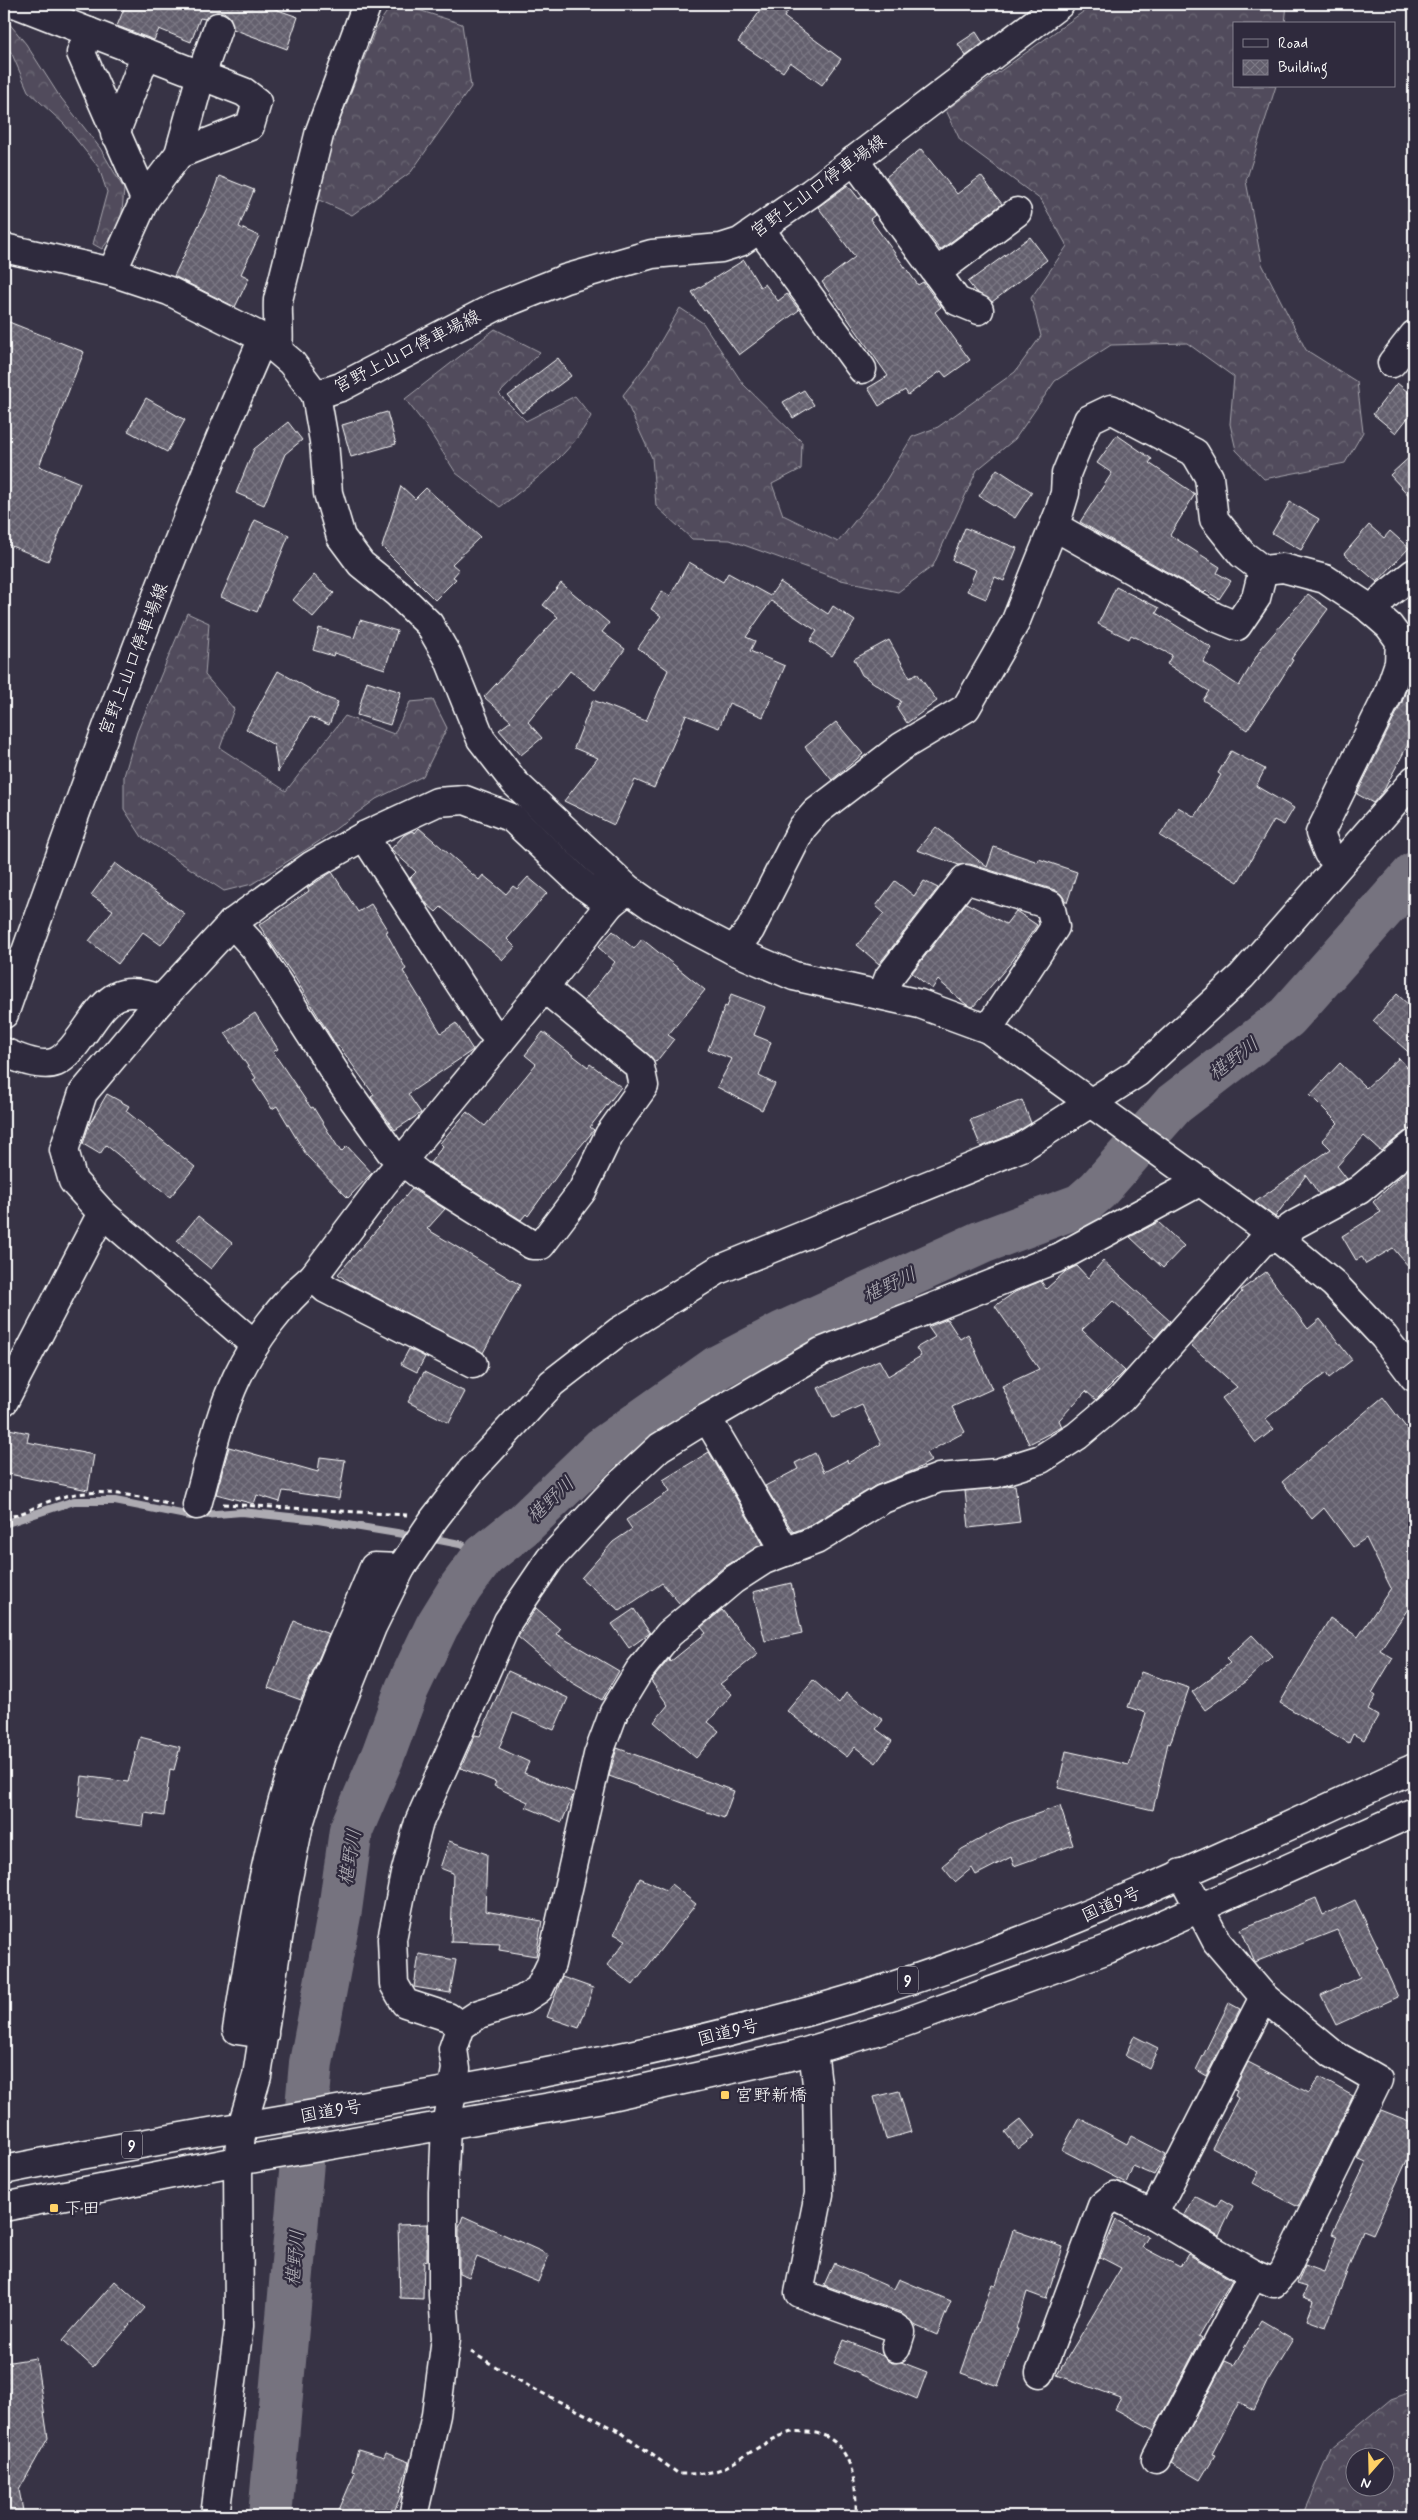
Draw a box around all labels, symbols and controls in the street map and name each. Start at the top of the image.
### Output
legend [1233,22,1396,88]
text: Road [1278,34,1308,54]
text: Building [1278,58,1328,79]
street label: 宮野上山口停車場線 [746,129,891,244]
street label: 宮野上山口停車場線 [330,304,485,399]
street label: 宮野上山口停車場線 [94,579,174,739]
water label: 椹野川 [1204,1032,1264,1086]
water label: 椹野川 [859,1262,921,1309]
water label: 椹野川 [522,1471,580,1529]
water label: 椹野川 [333,1827,368,1888]
street label: 国道9号 [1078,1881,1145,1929]
road number: 9 [898,1966,918,1994]
street label: 国道9号 [695,2014,762,2052]
place label: 宮野新橋 [735,2084,807,2108]
marker: 宮野新橋 [719,2089,731,2101]
street label: 国道9号 [298,2095,364,2129]
road number: 9 [122,2132,142,2158]
place label: 下田 [64,2197,100,2221]
marker: 下田 [48,2202,60,2214]
water label: 椹野川 [281,2229,310,2288]
north arrow [1346,2448,1396,2498]
text: N [1358,2473,1373,2493]

